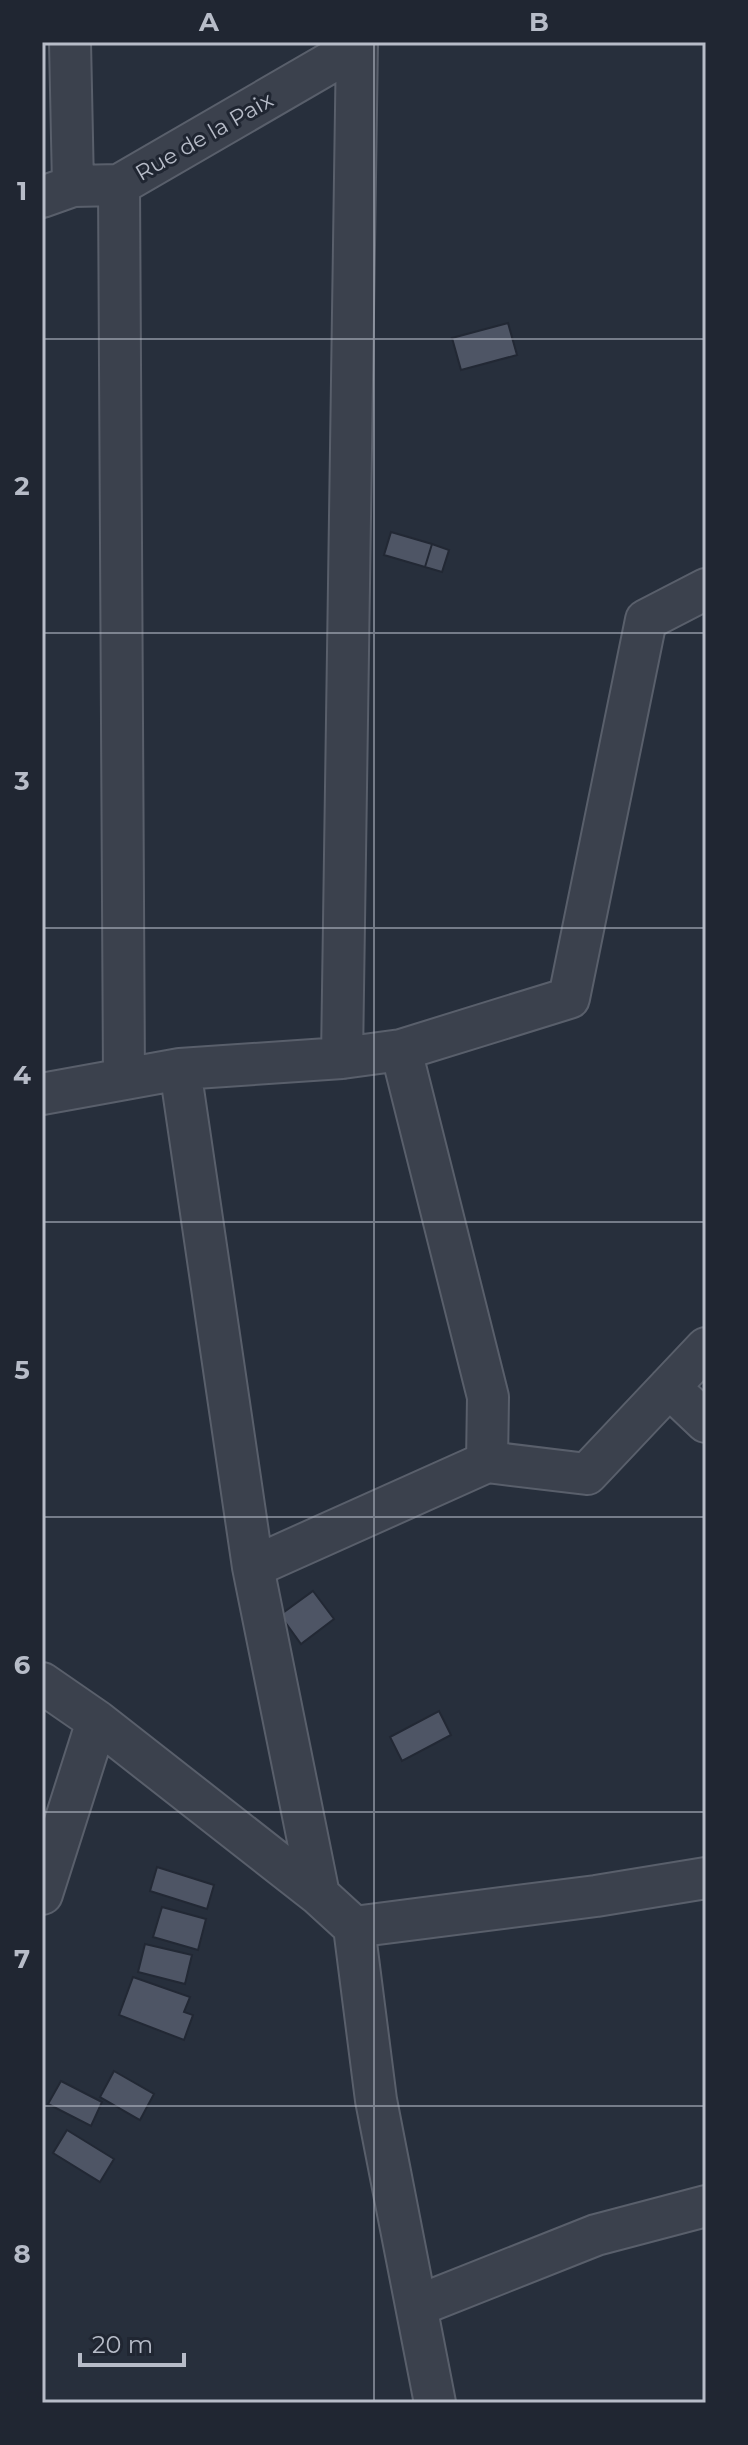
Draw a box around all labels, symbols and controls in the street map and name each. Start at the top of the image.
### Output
text: A [198,6,220,38]
text: B [529,6,549,38]
street label: Rue de la Paix [131,86,278,187]
text: 1 [17,175,27,207]
text: 2 [14,470,30,502]
text: 3 [13,765,30,797]
text: 4 [13,1059,31,1091]
text: 5 [14,1354,30,1386]
text: 6 [14,1649,31,1681]
text: 7 [14,1943,30,1975]
text: 8 [13,2238,31,2270]
scale bar [80,2317,184,2367]
text: 20 m [92,2330,153,2359]

